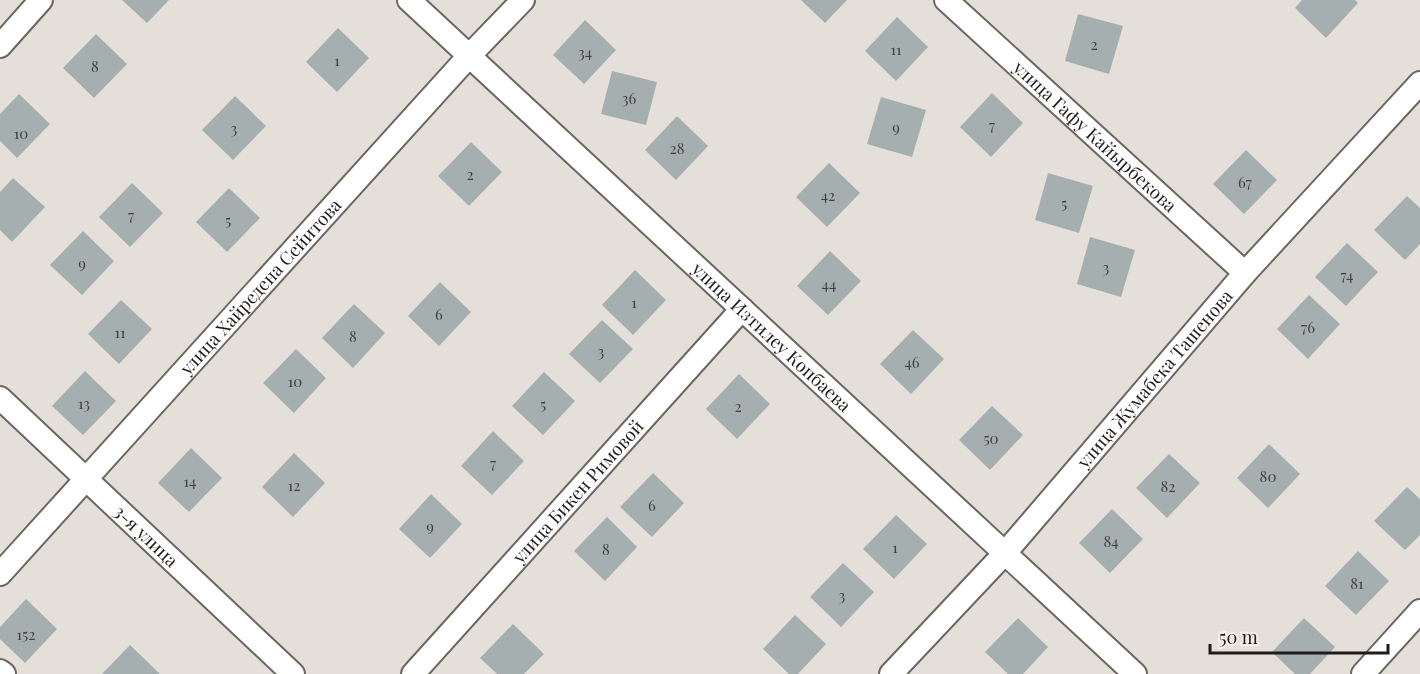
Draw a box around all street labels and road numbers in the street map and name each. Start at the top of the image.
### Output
street label: улица Гафу Кайырбекова [1008,55,1182,217]
street label: улица Хайредена Сейитова [174,193,346,380]
street label: улица Изтилеу Копбаева [686,256,857,417]
street label: улица Жумабека Ташенова [1071,284,1238,474]
street label: улица Бикен Римовой [506,414,649,569]
street label: 3-я улица [109,500,184,572]

